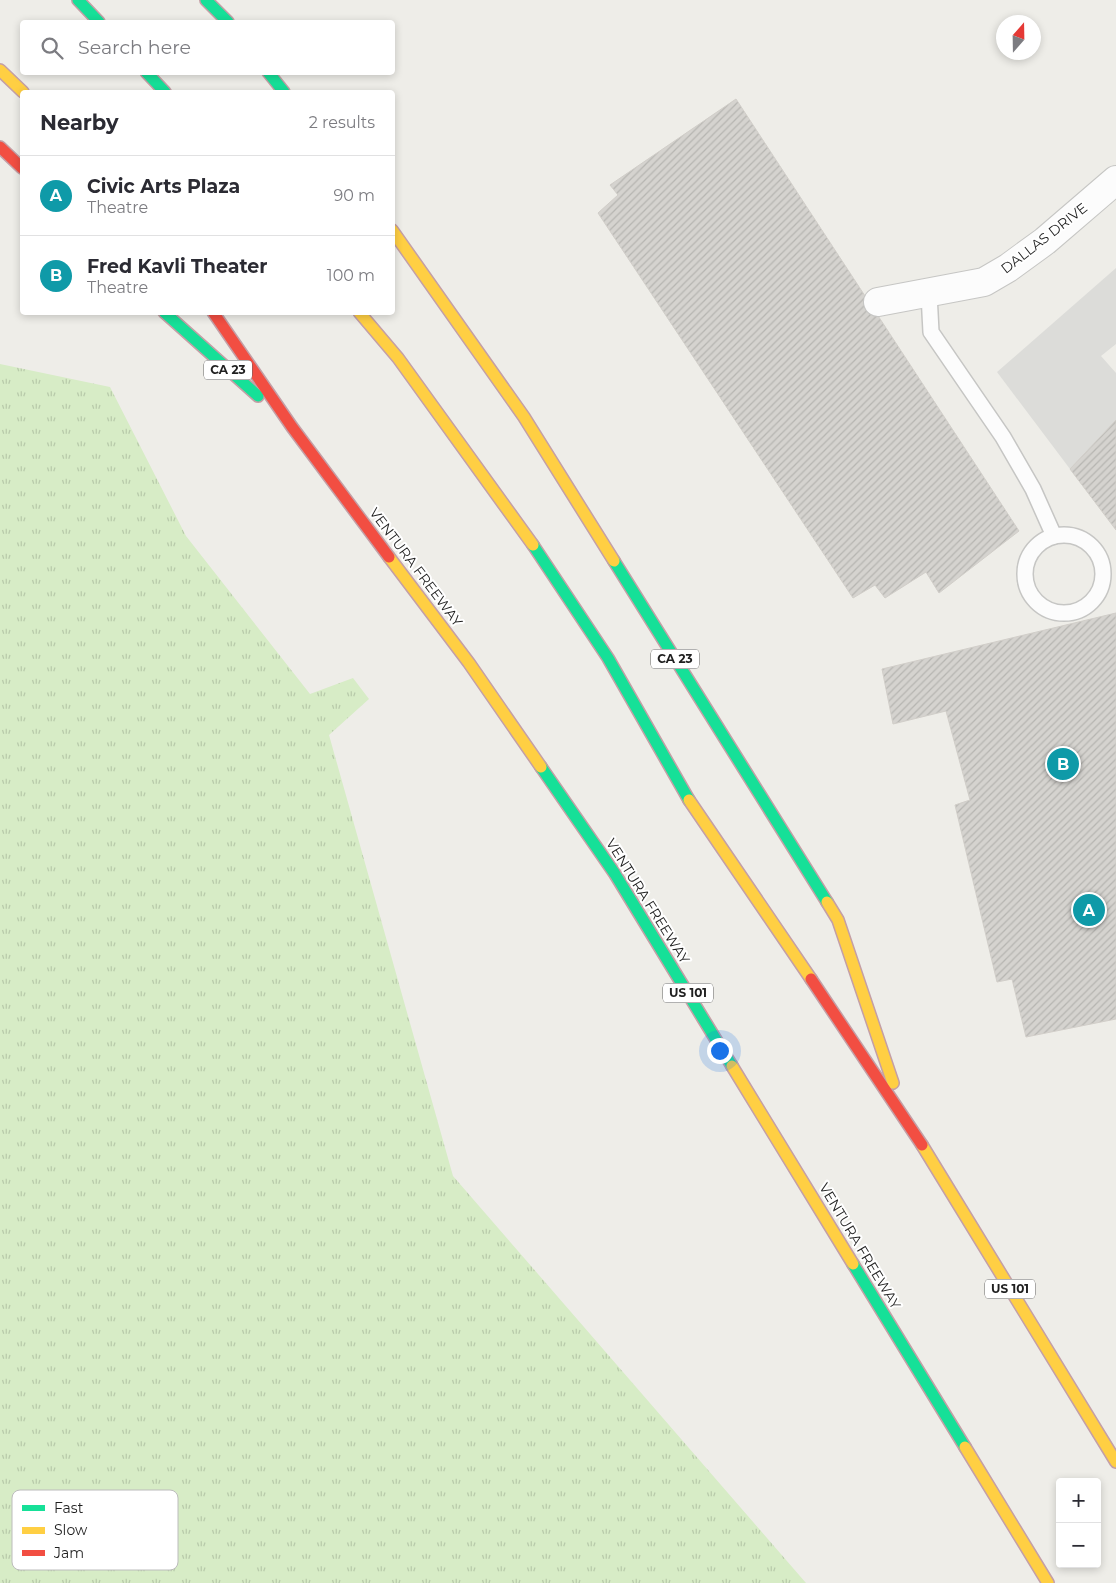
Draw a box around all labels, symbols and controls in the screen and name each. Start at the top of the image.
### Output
north arrow [996,15,1041,60]
search box [20,20,395,75]
icon: search [38,34,66,62]
text: Search here [78,36,191,59]
text: Nearby [40,110,119,135]
text: 2 results [309,113,375,132]
text: Civic Arts Plaza [87,175,240,198]
text: A [50,186,62,205]
text: 90 m [333,186,375,205]
text: Theatre [87,198,148,217]
street label: DALLAS DRIVE [997,199,1091,277]
text: Fred Kavli Theater [87,255,268,278]
text: B [50,266,62,285]
text: 100 m [327,266,375,285]
text: Theatre [87,278,148,297]
road number: CA 23 [204,360,252,380]
street label: VENTURA FREEWAY [365,504,467,630]
road number: CA 23 [651,650,699,669]
pin: B [1047,745,1079,783]
street label: VENTURA FREEWAY [602,835,694,967]
pin: A [1073,891,1105,929]
road number: US 101 [663,984,713,1002]
your location [707,1038,733,1064]
street label: VENTURA FREEWAY [815,1180,905,1312]
road number: US 101 [985,1280,1035,1298]
map controls [1056,1478,1101,1568]
button: + [1056,1478,1101,1523]
legend [12,1490,178,1570]
text: Fast [54,1499,84,1517]
text: Slow [54,1521,88,1539]
button: − [1056,1523,1101,1568]
text: Jam [53,1544,84,1562]

